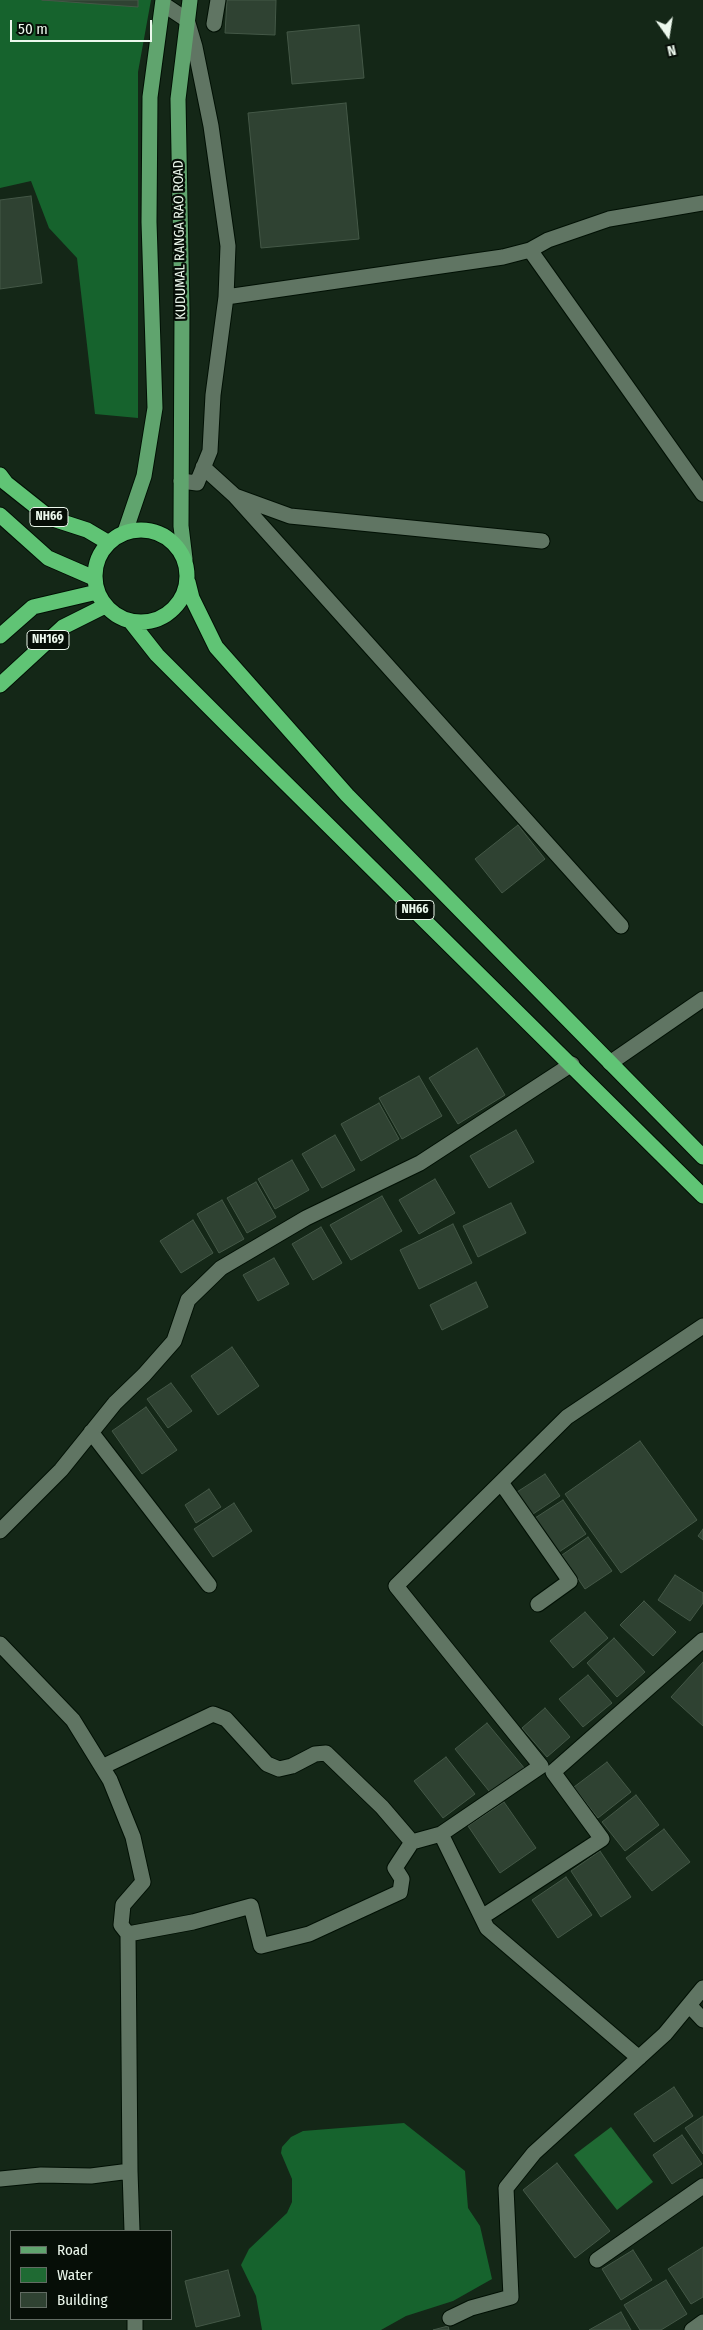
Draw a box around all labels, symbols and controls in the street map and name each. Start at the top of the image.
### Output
scale bar [12,10,155,42]
north arrow [643,10,693,60]
text: 50 m [18,20,48,38]
text: N [665,41,677,59]
street label: KUDUMAL RANGA RAO ROAD [170,160,190,320]
road number: NH66 [30,508,68,526]
road number: NH169 [27,630,69,650]
road number: NH66 [396,900,434,920]
legend [10,2230,172,2320]
text: Road [57,2241,88,2259]
text: Water [57,2266,92,2284]
text: Building [57,2291,108,2309]

